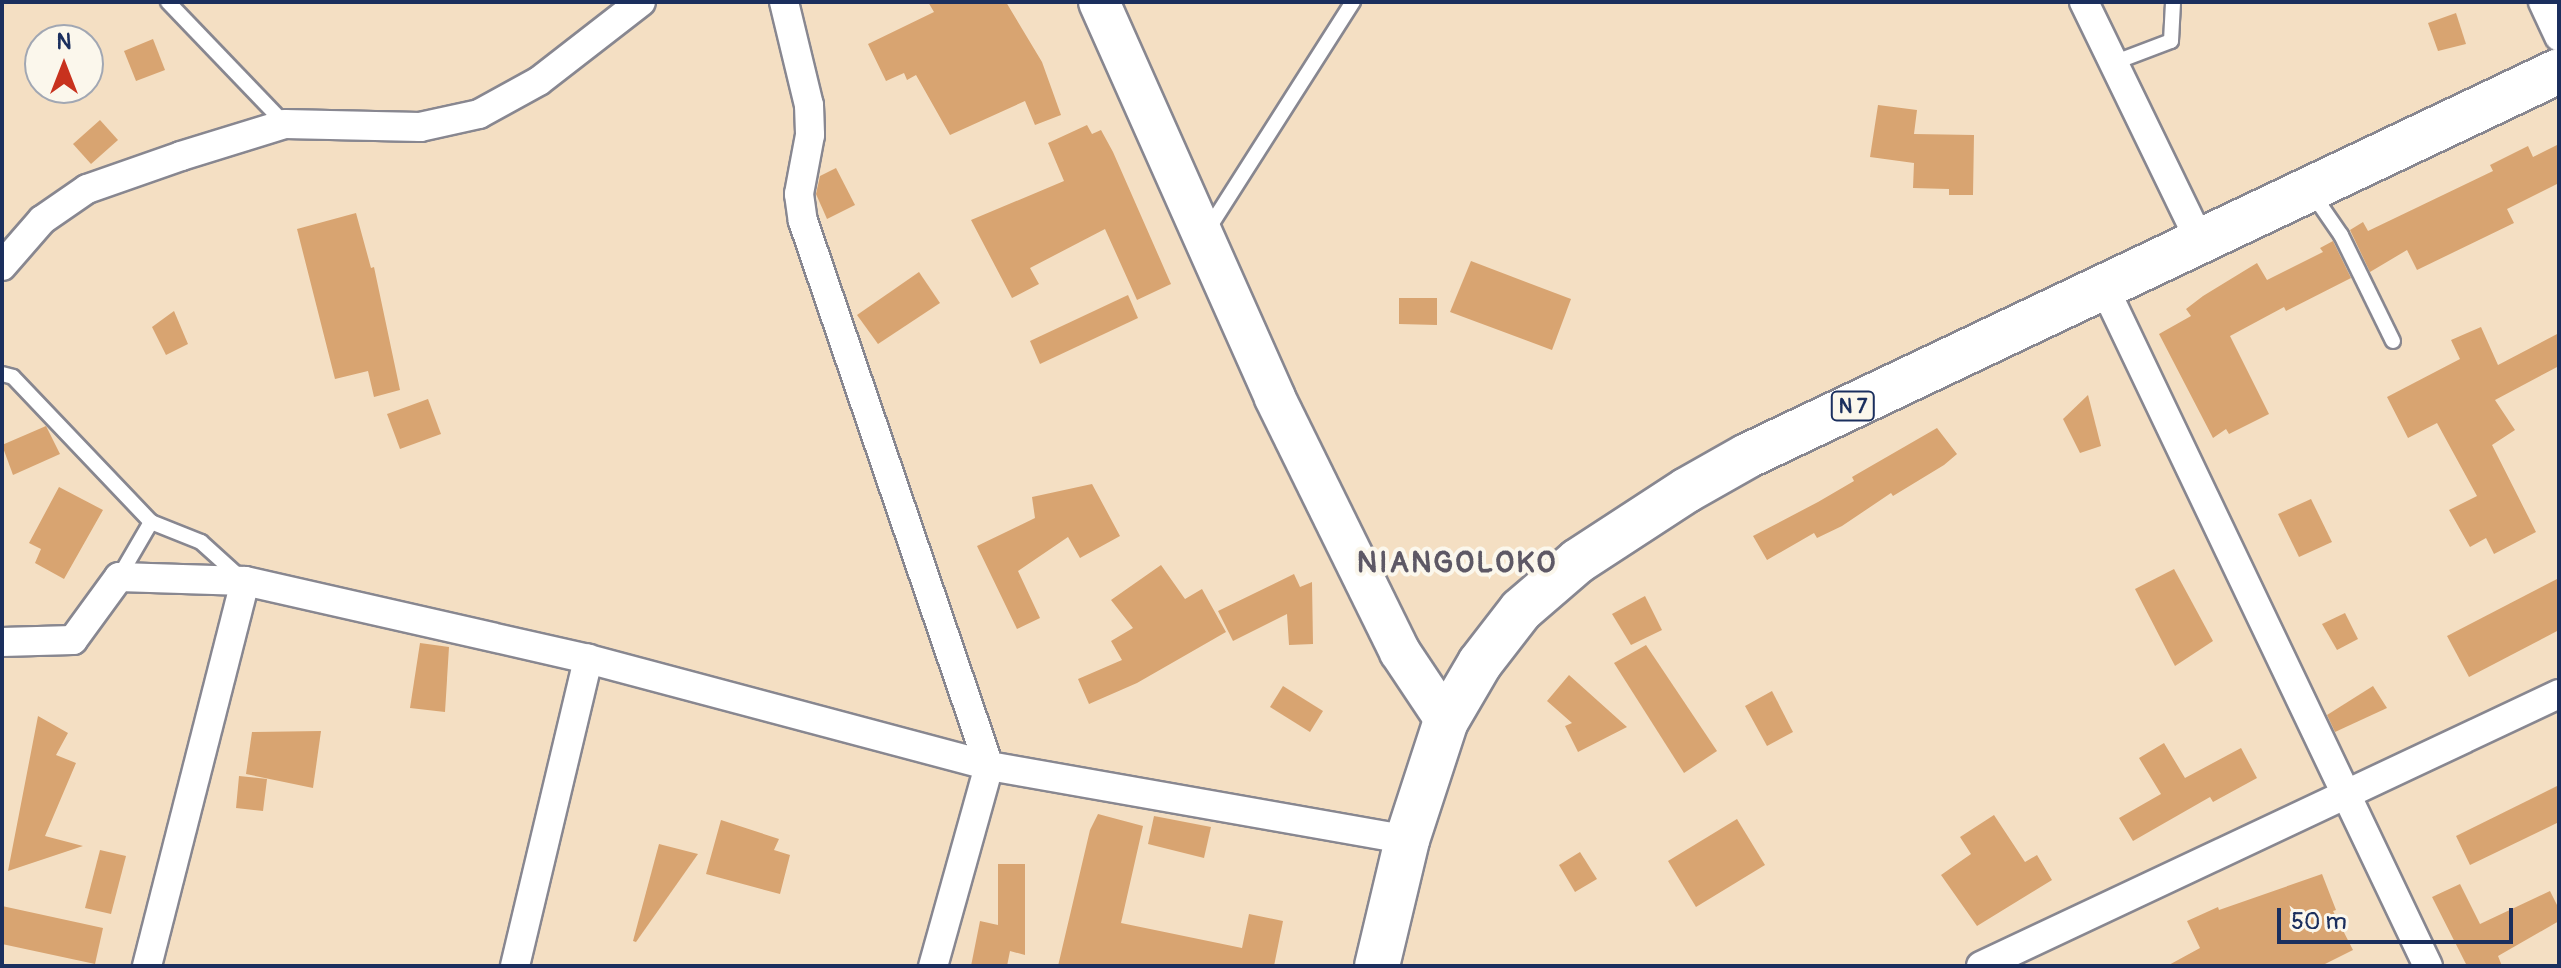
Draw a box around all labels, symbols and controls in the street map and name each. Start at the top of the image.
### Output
north arrow [24,24,104,104]
text: N [57,28,71,56]
road number: N 7 [1829,390,1877,422]
district label: NIANGOLOKO [1357,545,1557,581]
scale bar [2281,892,2517,942]
text: 50 m [2291,907,2347,936]

